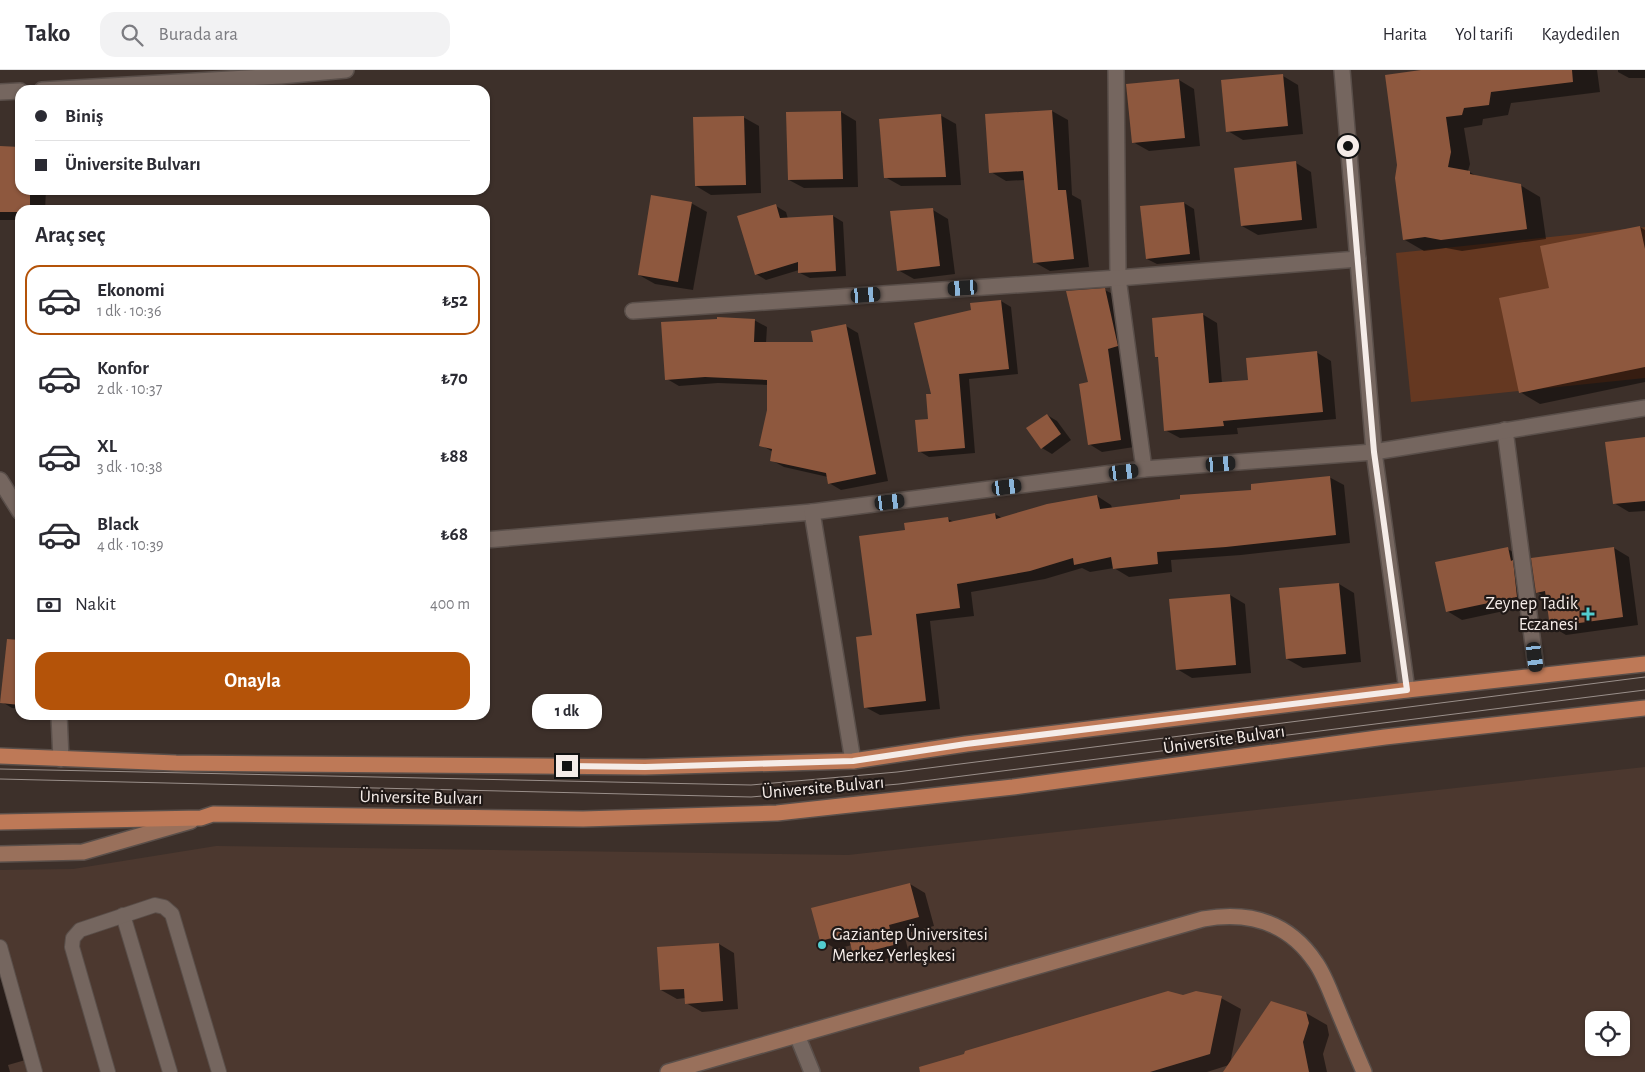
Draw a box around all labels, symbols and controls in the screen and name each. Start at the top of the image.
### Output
search box [100,12,450,57]
icon: search [118,21,146,49]
text: Tako [25,22,70,46]
text: Burada ara [158,25,238,44]
text: Harita [1383,26,1427,44]
text: Yol tarifi [1455,26,1513,44]
text: Kaydedilen [1541,26,1620,44]
text: Biniş [65,107,103,126]
route start [1337,135,1359,157]
text: Üniversite Bulvarı [65,155,201,174]
text: Araç seç [35,224,105,246]
icon: car [37,278,82,323]
car [947,279,978,297]
text: Ekonomi [97,281,165,300]
car [850,286,881,304]
text: ₺52 [442,291,468,310]
text: 1 dk · 10:36 [97,303,161,319]
icon: car [37,356,82,401]
text: Konfor [97,359,149,378]
text: ₺70 [441,369,468,388]
text: 2 dk · 10:37 [97,381,162,397]
icon: car [37,434,82,479]
text: XL [97,437,117,456]
text: ₺88 [440,447,468,466]
car [1205,455,1236,473]
text: 3 dk · 10:38 [97,459,163,475]
car [1108,463,1139,481]
car [991,478,1022,496]
car [874,493,905,511]
icon: car [37,512,82,557]
text: Black [97,515,139,534]
text: ₺68 [441,525,468,544]
text: 4 dk · 10:39 [97,537,164,553]
icon: cash [35,591,63,619]
text: Nakit [75,595,116,614]
place label: Zeynep Tadik Eczanesi [1485,595,1579,634]
text: 400 m [430,596,470,612]
marker: Zeynep Tadik Eczanesi [1582,608,1594,620]
car [1525,641,1544,673]
button: Onayla [35,652,470,710]
callout: 1 dk [532,694,602,728]
text: 1 dk [555,703,579,719]
street label: Üniversite Bulvarı [1162,721,1286,757]
route end [556,755,578,777]
street label: Üniversite Bulvarı [761,772,885,802]
street label: Üniversite Bulvarı [360,786,483,808]
place label: Gaziantep Üniversitesi Merkez Yerleşkesi [832,924,988,965]
marker: Gaziantep Üniversitesi Merkez Yerleşkesi [816,939,828,951]
map controls [1585,1011,1630,1056]
button: locate [1585,1011,1630,1056]

